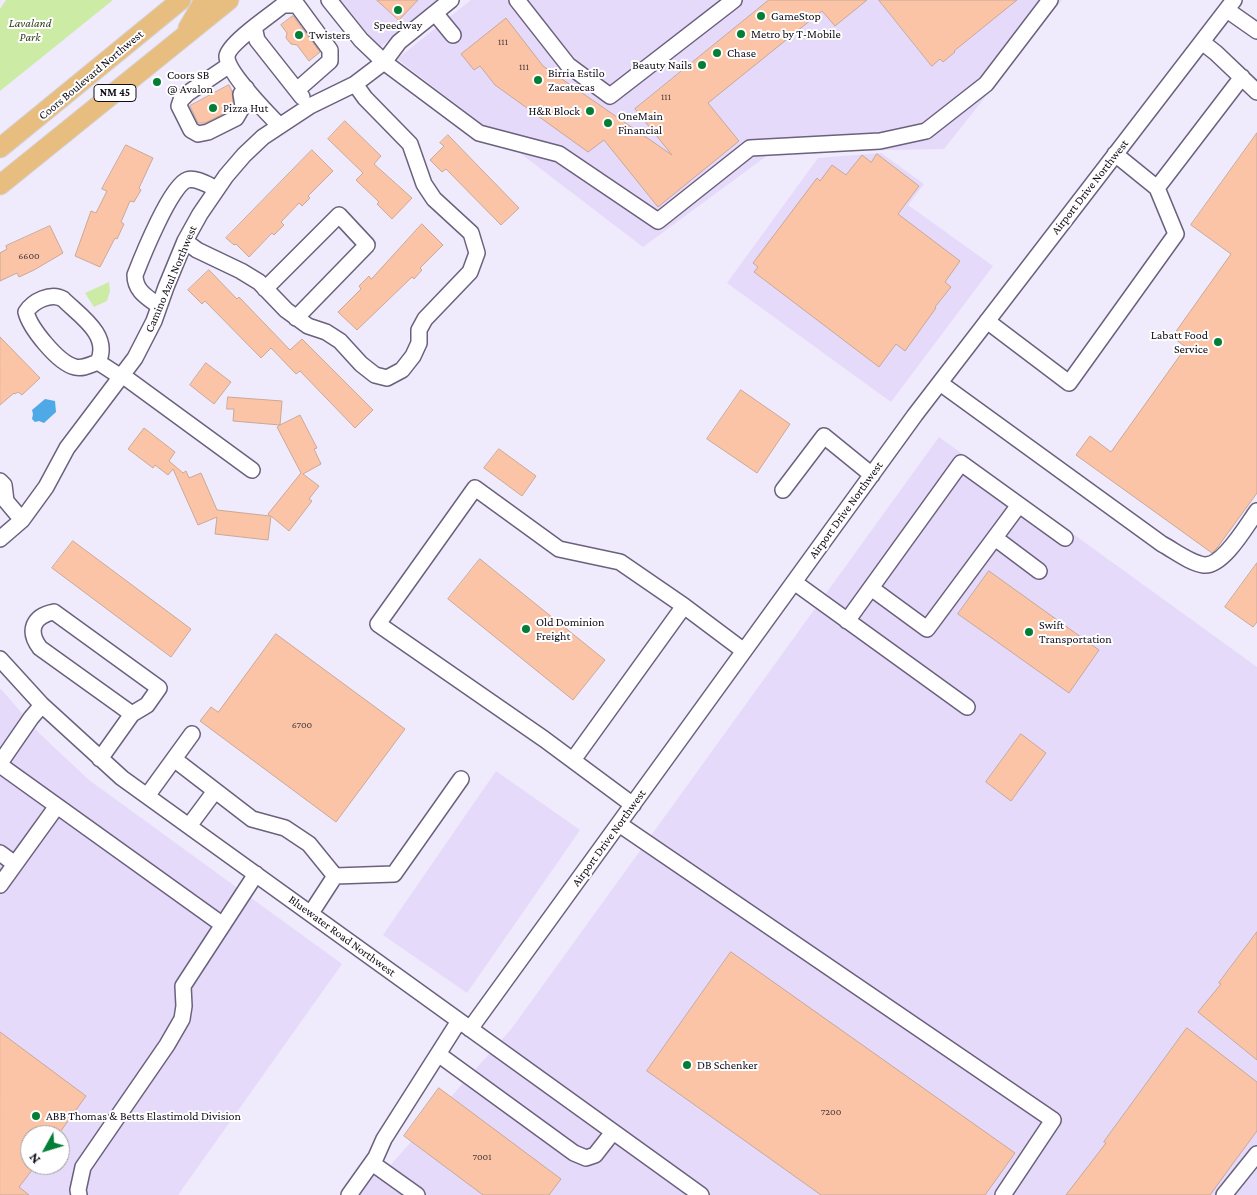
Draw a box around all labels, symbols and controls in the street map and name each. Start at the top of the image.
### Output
marker: Speedway [392,4,404,16]
place label: GameStop [771,9,821,23]
marker: GameStop [755,10,767,22]
park label: Lavaland Park [9,16,51,44]
place label: Speedway [374,18,422,32]
street label: Coors Boulevard Northwest [36,27,146,123]
place label: Metro by T-Mobile [751,27,841,41]
place label: Twisters [309,28,350,42]
marker: Metro by T-Mobile [735,28,747,40]
marker: Twisters [293,29,305,41]
house number: 111 [498,36,508,48]
place label: Chase [727,46,756,60]
marker: Chase [711,47,723,59]
place label: Beauty Nails [632,58,692,72]
marker: Beauty Nails [696,59,708,71]
house number: 111 [519,61,529,73]
place label: Birria Estilo Zacatecas [548,66,605,94]
place label: Coors SB @ Avalon [167,68,213,96]
marker: Birria Estilo Zacatecas [532,74,544,86]
marker: Coors SB @ Avalon [151,76,163,88]
road number: NM 45 [94,85,136,102]
house number: 111 [661,91,671,103]
place label: Pizza Hut [223,101,268,115]
marker: Pizza Hut [207,102,219,114]
place label: H&R Block [529,104,580,118]
marker: H&R Block [584,105,596,117]
place label: OneMain Financial [618,109,663,137]
marker: OneMain Financial [602,117,614,129]
street label: Airport Drive Northwest [1048,137,1132,237]
street label: Camino Azul Northwest [142,223,200,335]
house number: 6600 [18,250,40,262]
place label: Labatt Food Service [1151,328,1208,356]
marker: Labatt Food Service [1212,336,1224,348]
street label: Airport Drive Northwest [806,459,886,561]
place label: Old Dominion Freight [536,615,604,643]
place label: Swift Transportation [1039,618,1112,646]
marker: Old Dominion Freight [520,623,532,635]
marker: Swift Transportation [1023,626,1035,638]
house number: 6700 [292,719,312,731]
street label: Airport Drive Northwest [569,787,649,889]
street label: Bluewater Road Northwest [286,892,398,980]
place label: DB Schenker [697,1058,758,1072]
marker: DB Schenker [681,1059,693,1071]
house number: 7200 [821,1106,841,1118]
place label: ABB Thomas & Betts Elastimold Division [46,1109,241,1123]
marker: ABB Thomas & Betts Elastimold Division [30,1110,42,1122]
north arrow [20,1125,70,1175]
text: N [25,1150,43,1168]
house number: 7001 [472,1151,492,1163]

